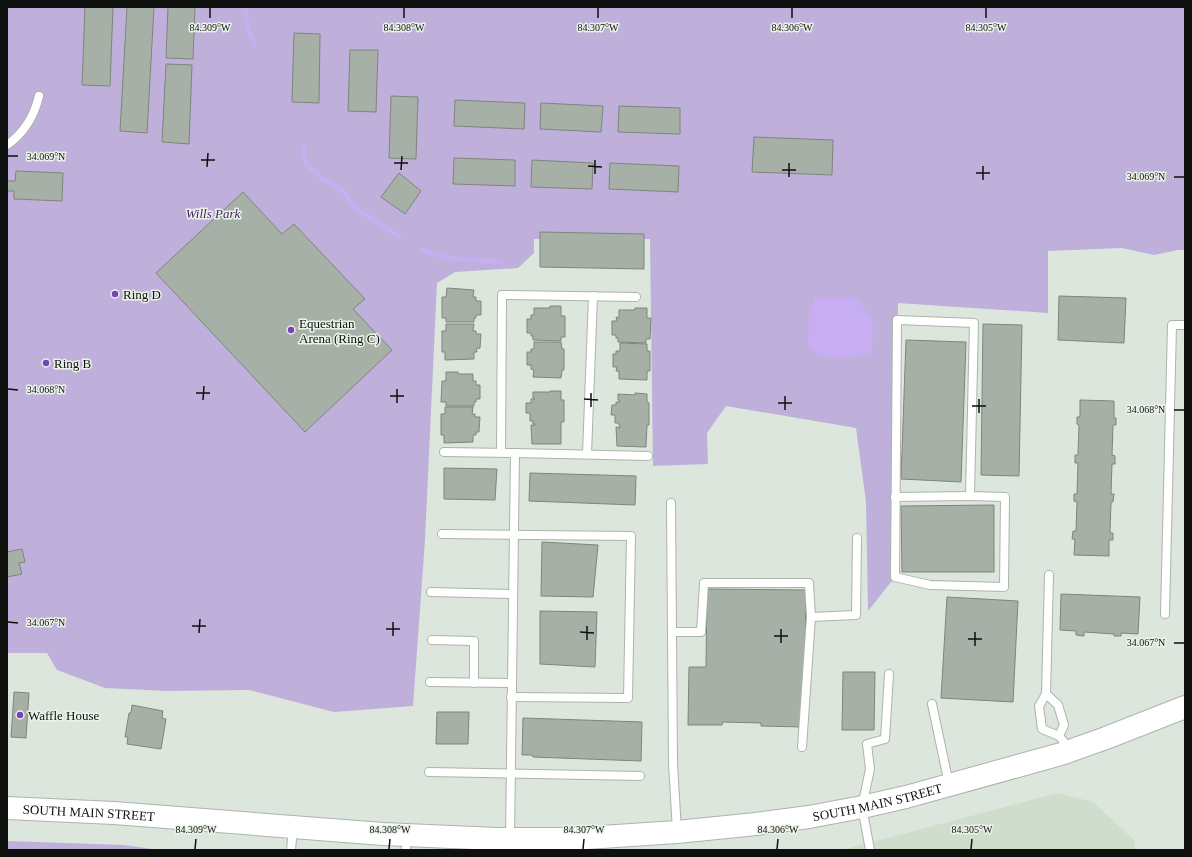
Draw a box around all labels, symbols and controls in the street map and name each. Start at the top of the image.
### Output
text: 84.309°W [190,22,231,33]
text: 84.308°W [384,22,425,33]
text: 84.307°W [578,22,619,33]
text: 84.306°W [772,22,813,33]
text: 84.305°W [966,22,1007,33]
text: 34.069°N [27,151,65,162]
text: 34.069°N [1127,171,1165,182]
park label: Wills Park [186,206,240,221]
place label: Ring D [123,287,161,302]
marker: Ring D [110,289,120,299]
place label: Equestrian Arena (Ring C) [299,316,380,346]
marker: Equestrian Arena (Ring C) [286,325,296,335]
place label: Ring B [54,356,92,371]
marker: Ring B [41,358,51,368]
text: 34.068°N [27,384,65,395]
text: 34.068°N [1127,404,1165,415]
text: 34.067°N [27,617,65,628]
text: 34.067°N [1127,637,1165,648]
place label: Waffle House [28,708,100,723]
marker: Waffle House [15,710,25,720]
street label: SOUTH MAIN STREET [811,780,944,824]
street label: SOUTH MAIN STREET [22,802,155,824]
text: 84.309°W [176,824,217,835]
text: 84.308°W [370,824,411,835]
text: 84.307°W [564,824,605,835]
text: 84.306°W [758,824,799,835]
text: 84.305°W [952,824,993,835]

